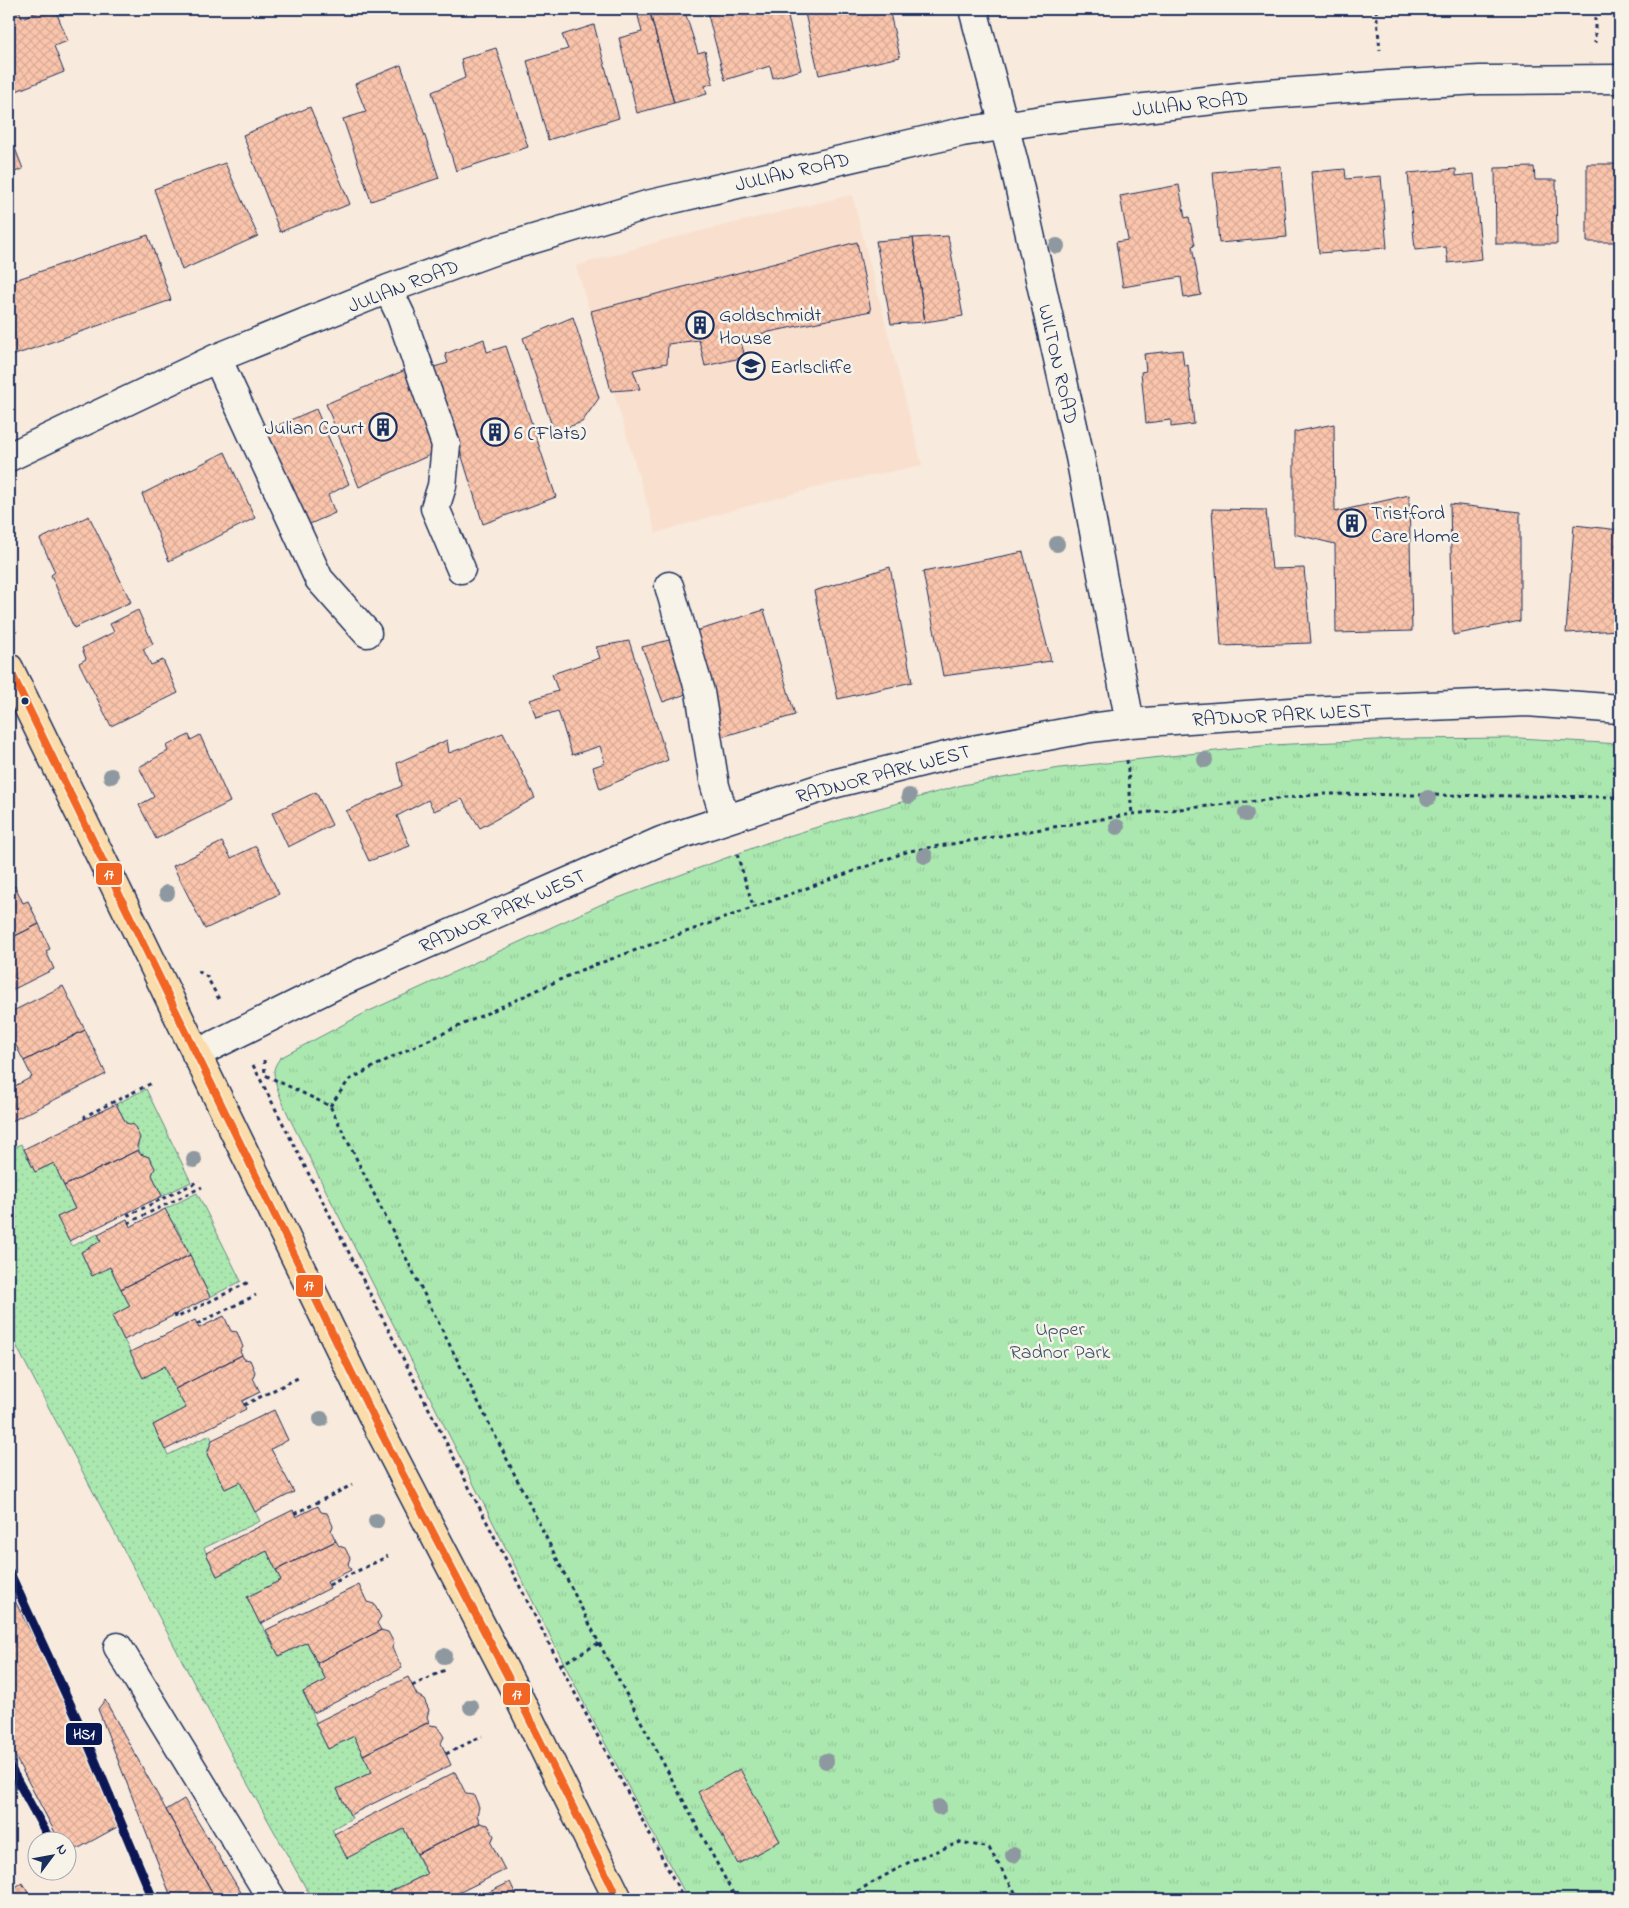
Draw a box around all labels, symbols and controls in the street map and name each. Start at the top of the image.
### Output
street label: JULIAN ROAD [1131,85,1250,126]
street label: JULIAN ROAD [732,146,853,201]
street label: JULIAN ROAD [344,253,464,322]
place label: Goldschmidt House [719,302,822,354]
street label: WILTON ROAD [1029,302,1084,427]
building icon: Goldschmidt House [685,310,715,340]
school or university icon: Earlscliffe [736,351,766,381]
place label: Earlscliffe [770,354,852,383]
building icon: Julian Court [368,412,398,442]
place label: Julian Court [265,415,364,444]
building icon: 6 (Flats) [480,417,510,447]
place label: 6 (Flats) [514,420,586,449]
place label: Tristford Care Home [1371,500,1459,552]
building icon: Tristford Care Home [1337,508,1367,538]
unlabelled marker [20,696,30,706]
street label: RADNOR PARK WEST [1192,697,1373,736]
street label: RADNOR PARK WEST [793,738,974,813]
line badge: 17 [95,862,123,886]
street label: RADNOR PARK WEST [415,862,591,962]
text: 17 [104,865,114,886]
line badge: 17 [295,1274,324,1298]
text: 17 [304,1276,314,1297]
park label: Upper Radnor Park [1010,1316,1111,1368]
line badge: 17 [502,1682,531,1706]
text: 17 [512,1685,522,1706]
line badge: HS1 [65,1722,103,1746]
text: HS1 [73,1725,95,1746]
north arrow [28,1830,78,1880]
text: N [50,1840,73,1859]

